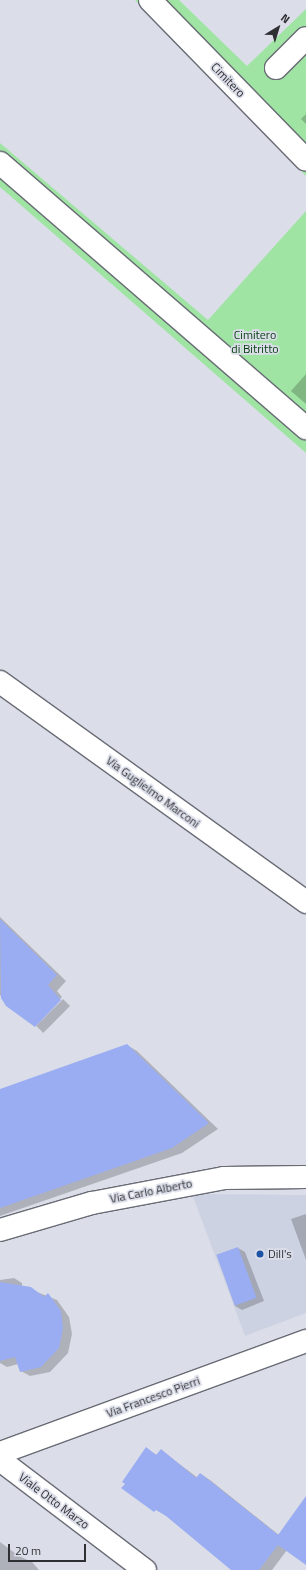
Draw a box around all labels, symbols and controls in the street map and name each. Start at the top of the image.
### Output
north arrow [258,8,298,48]
text: N [277,10,293,27]
street label: Cimitero [208,60,248,100]
park label: Cimitero di Bitritto [231,328,279,356]
street label: Via Guglielmo Marconi [103,753,203,831]
street label: Via Carlo Alberto [109,1176,193,1206]
place label: Dill's [268,1247,292,1261]
marker: Dill's [255,1249,265,1259]
street label: Via Francesco Pierri [104,1373,202,1421]
street label: Viale Otto Marzo [16,1470,92,1532]
scale bar [10,1536,88,1562]
text: 20 m [15,1541,41,1560]

